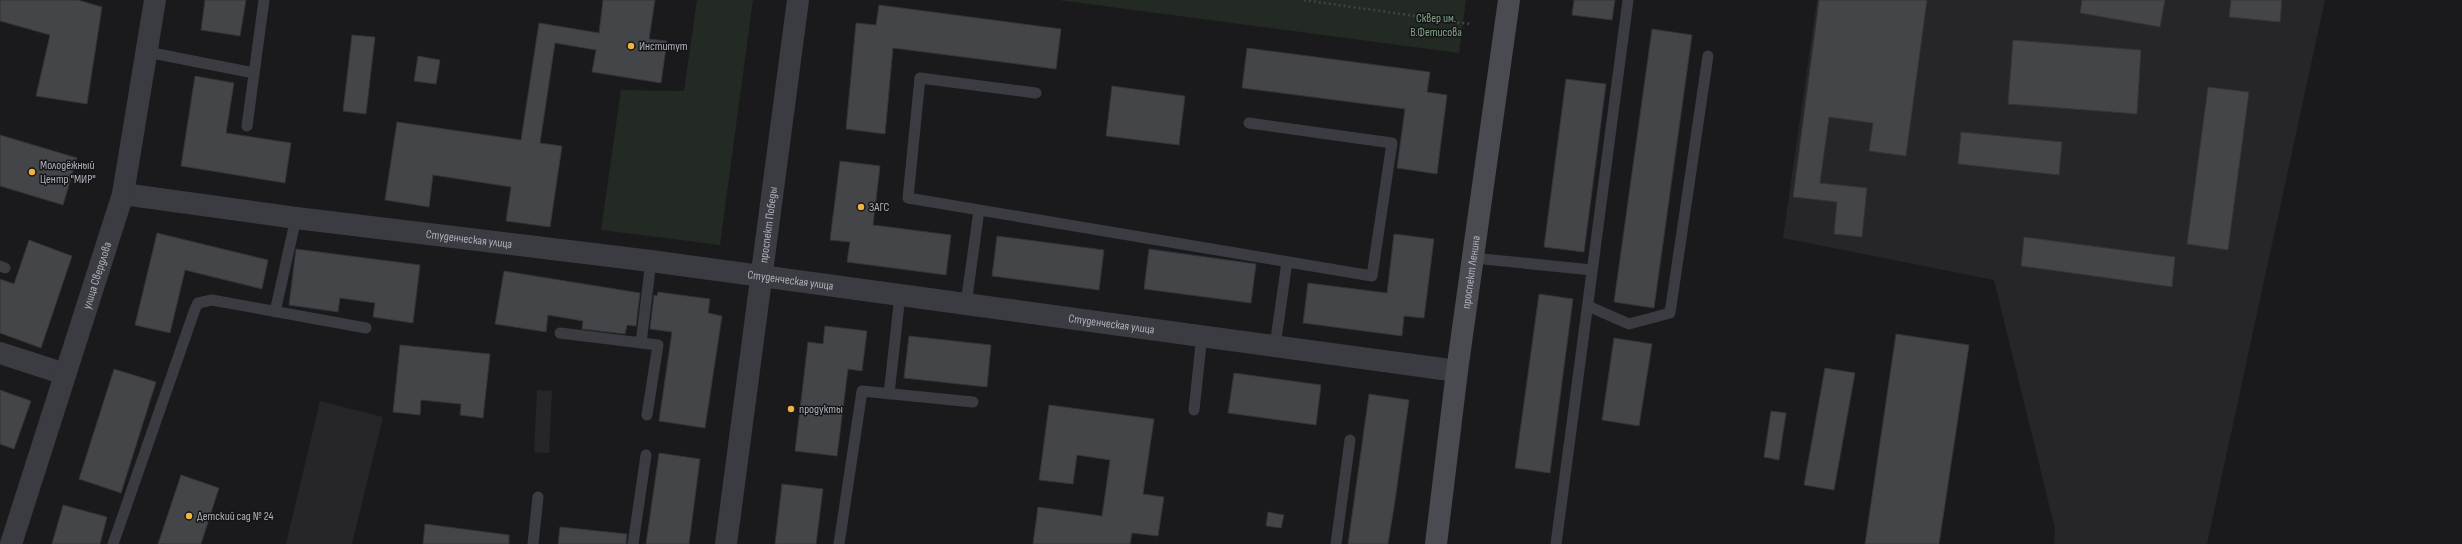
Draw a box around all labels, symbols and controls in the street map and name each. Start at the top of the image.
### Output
park label: Сквер им. В.Фетисова [1410,11,1462,40]
place label: Институт [639,39,688,54]
marker: Институт [626,41,636,51]
place label: Молодёжный Центр "МИР" [40,158,96,187]
marker: Молодёжный Центр "МИР" [27,167,37,177]
street label: проспект Победы [756,186,781,264]
place label: ЗАГС [869,200,890,215]
marker: ЗАГС [856,202,866,212]
street label: Студенческая улица [425,227,513,252]
street label: проспект Ленина [1459,234,1484,310]
street label: улица Свердлова [80,240,115,311]
street label: Студенческая улица [746,267,835,294]
street label: Студенческая улица [1068,311,1156,338]
place label: продукты [799,402,843,417]
marker: продукты [786,404,796,414]
place label: Детский сад № 24 [197,509,274,524]
marker: Детский сад № 24 [184,511,194,521]

